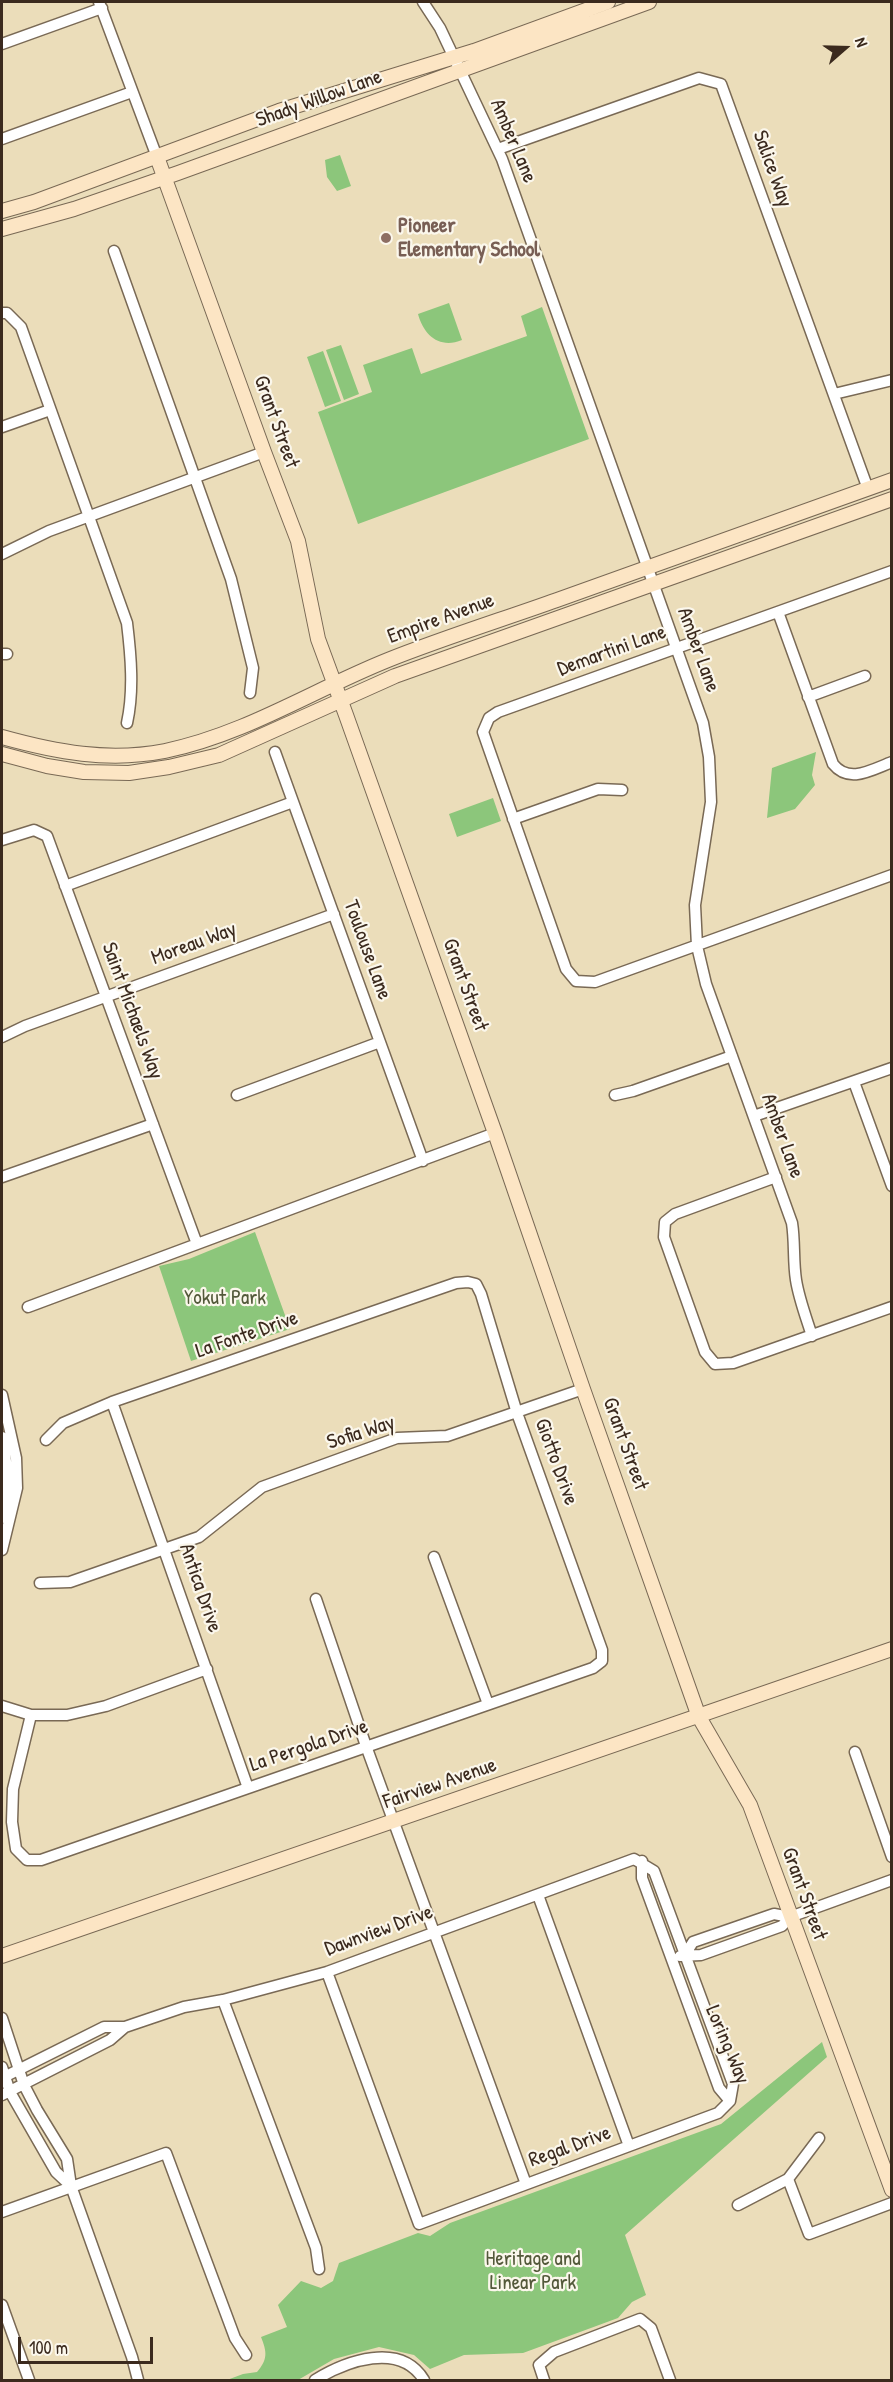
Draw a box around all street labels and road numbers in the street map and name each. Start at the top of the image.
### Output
street label: Shady Willow Lane [253,65,385,133]
street label: Amber Lane [484,95,542,187]
street label: Salice Way [747,127,797,211]
street label: Grant Street [248,372,304,472]
street label: Empire Avenue [384,588,498,650]
street label: Amber Lane [671,604,725,696]
street label: Demartini Lane [554,620,670,682]
street label: Toulouse Lane [337,897,397,1003]
street label: Moreau Way [148,917,240,971]
street label: Grant Street [437,935,493,1035]
street label: Saint Michaels Way [96,939,168,1083]
street label: Amber Lane [755,1090,809,1182]
street label: La Fonte Drive [192,1306,302,1364]
street label: Grant Street [597,1394,653,1494]
street label: Sofia Way [324,1410,398,1456]
street label: Giotto Drive [529,1415,583,1509]
street label: Antica Drive [173,1540,227,1636]
street label: La Pergola Drive [247,1714,371,1778]
street label: Fairview Avenue [380,1753,500,1815]
street label: Grant Street [776,1844,832,1944]
street label: Dawnview Drive [322,1900,436,1962]
street label: Loring Way [699,2002,755,2088]
street label: Regal Drive [526,2121,614,2173]

